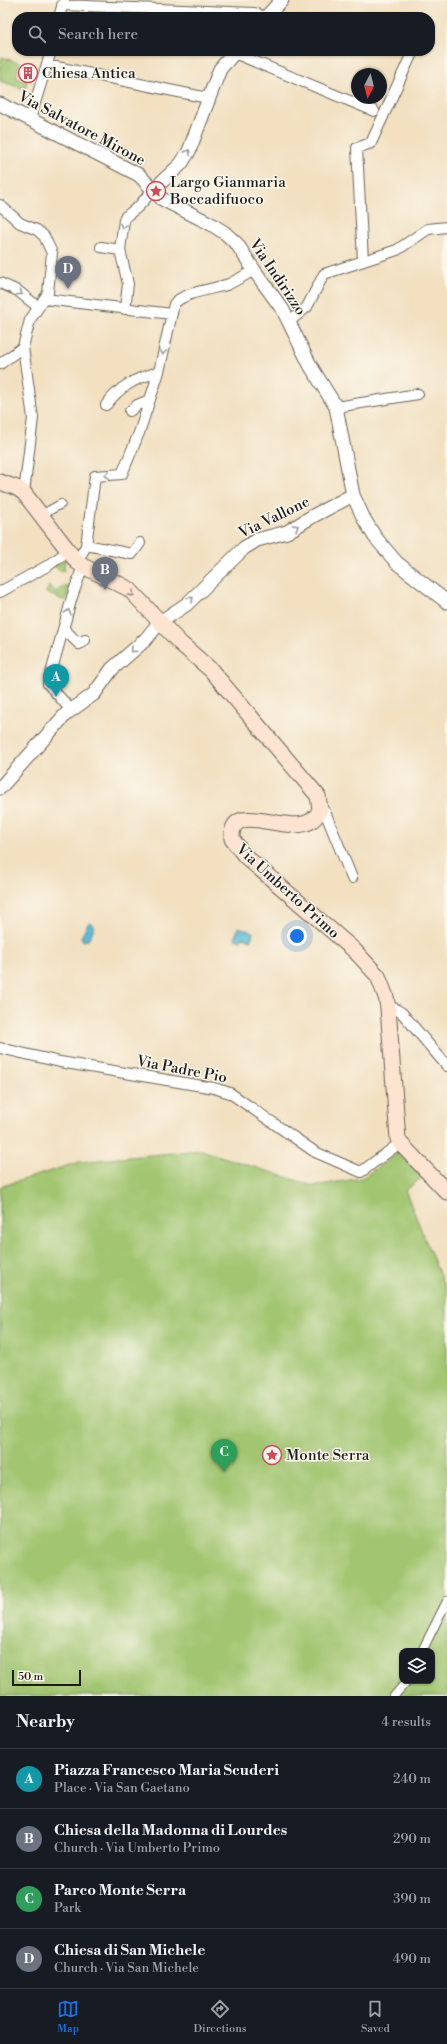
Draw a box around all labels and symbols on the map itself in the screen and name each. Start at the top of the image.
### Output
building icon: Chiesa Antica [17,62,39,84]
place label: Chiesa Antica [42,64,136,83]
north arrow [351,68,387,104]
street label: Via Salvatore Mirone [14,86,149,170]
one-way arrow [183,148,191,156]
place label: Largo Gianmaria Boccadifuoco [169,173,286,209]
place icon: Largo Gianmaria Boccadifuoco [145,180,167,202]
one-way arrow [119,223,128,229]
street label: Via Indirizzo [245,235,310,319]
pin: D [55,256,81,289]
one-way arrow [16,289,23,296]
one-way arrow [160,349,168,355]
one-way arrow [104,471,110,480]
street label: Via Vallone [235,492,313,543]
one-way arrow [292,524,299,531]
pin: B [92,557,118,590]
one-way arrow [127,589,135,597]
one-way arrow [186,596,194,604]
one-way arrow [63,609,72,616]
one-way arrow [130,646,138,653]
pin: A [43,664,69,697]
street label: Via Umberto Primo [231,839,343,943]
your location [287,926,307,946]
street label: Via Padre Pio [134,1051,229,1088]
pin: C [211,1439,237,1472]
place icon: Monte Serra [261,1444,283,1466]
place label: Monte Serra [286,1446,370,1465]
scale bar [12,1668,81,1687]

